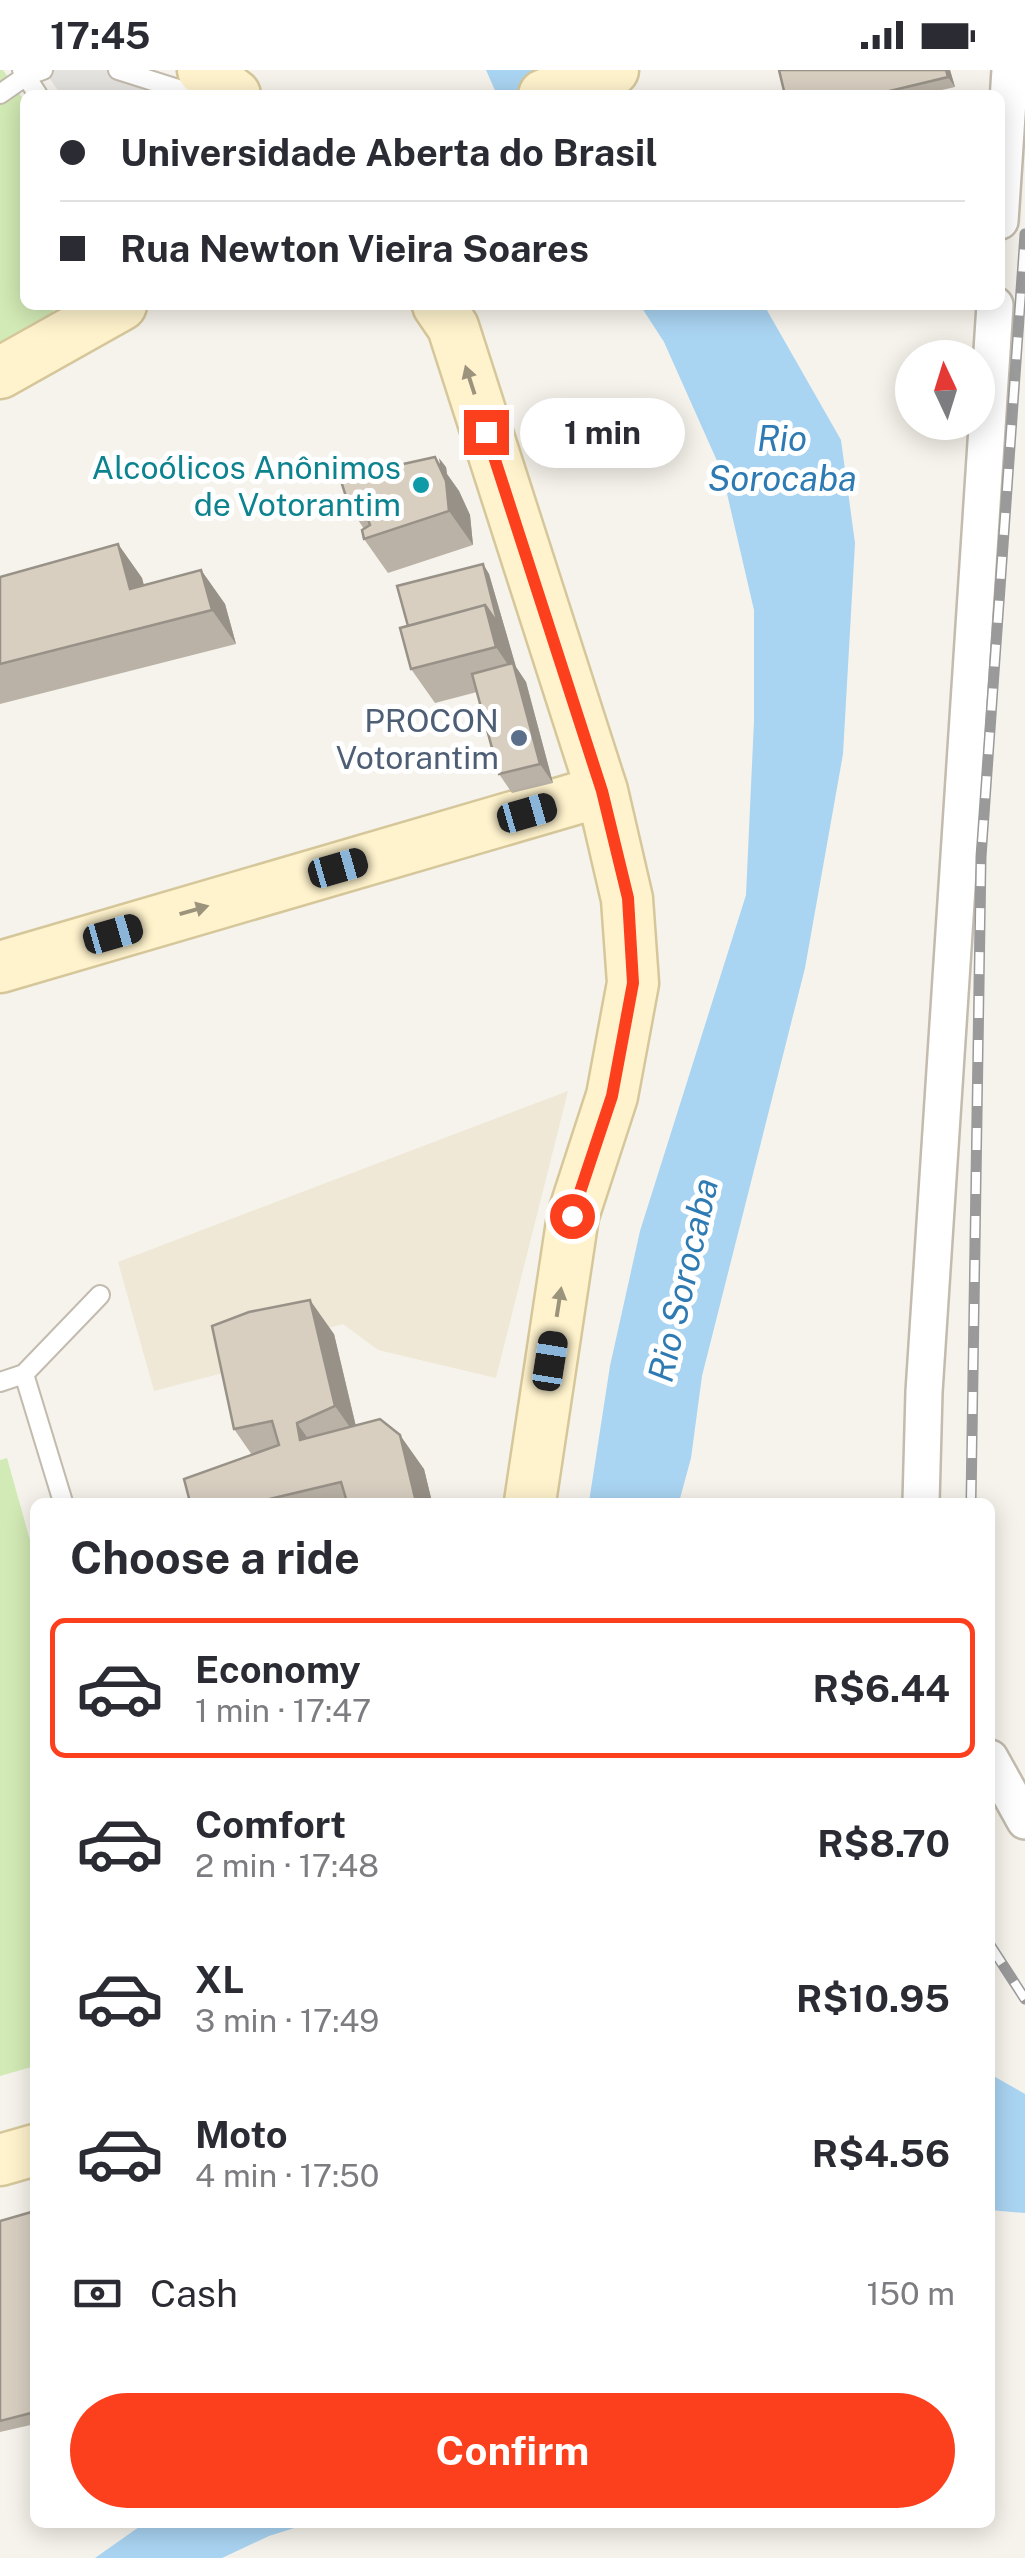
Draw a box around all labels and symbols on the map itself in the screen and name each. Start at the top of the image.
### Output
north arrow [895,340,995,440]
one-way arrow [462,365,477,395]
callout: 1 min [521,397,686,467]
route end [464,410,509,455]
water label: Rio Sorocaba [707,418,857,499]
place label: Alcoólicos Anônimos de Votorantim [92,449,401,523]
marker: Alcoólicos Anônimos de Votorantim [410,474,432,496]
place label: PROCON Votorantim [336,702,499,776]
marker: PROCON Votorantim [508,727,530,749]
car [494,790,560,836]
car [305,845,371,891]
one-way arrow [180,902,210,917]
car [80,911,146,957]
water label: Rio Sorocaba [640,1174,726,1386]
route start [550,1194,595,1239]
one-way arrow [552,1286,568,1317]
car [530,1329,570,1393]

